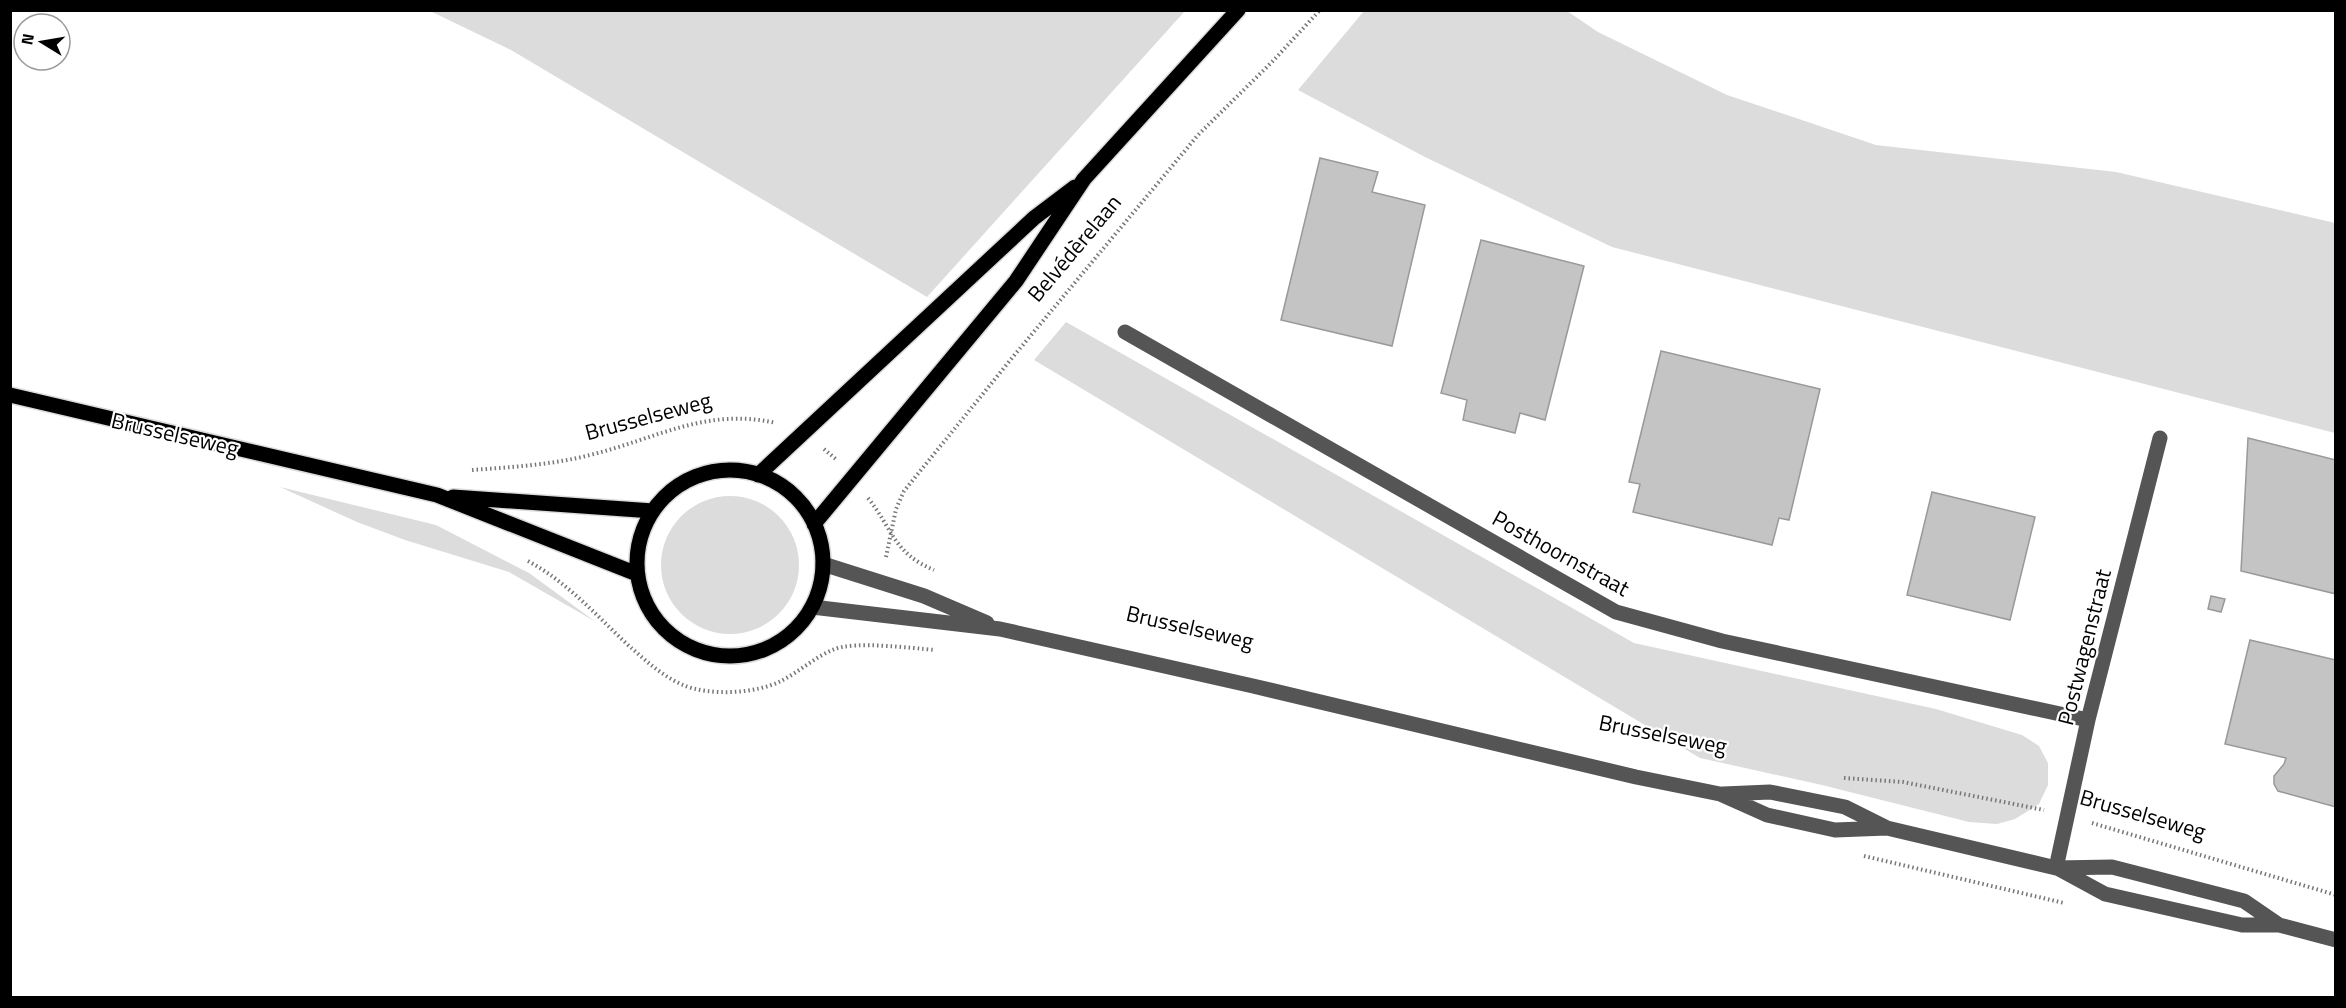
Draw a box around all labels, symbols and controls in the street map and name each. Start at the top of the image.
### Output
north arrow [12,12,72,72]
text: N [14,31,40,47]
street label: Belvédèrelaan [1019,187,1129,309]
street label: Brusselseweg [581,383,715,449]
street label: Brusselseweg [108,403,242,465]
street label: Posthoornstraat [1486,501,1636,605]
street label: Postwagenstraat [2048,565,2120,729]
street label: Brusselseweg [1123,596,1257,658]
street label: Brusselseweg [1596,705,1730,763]
street label: Brusselseweg [2076,780,2210,848]

